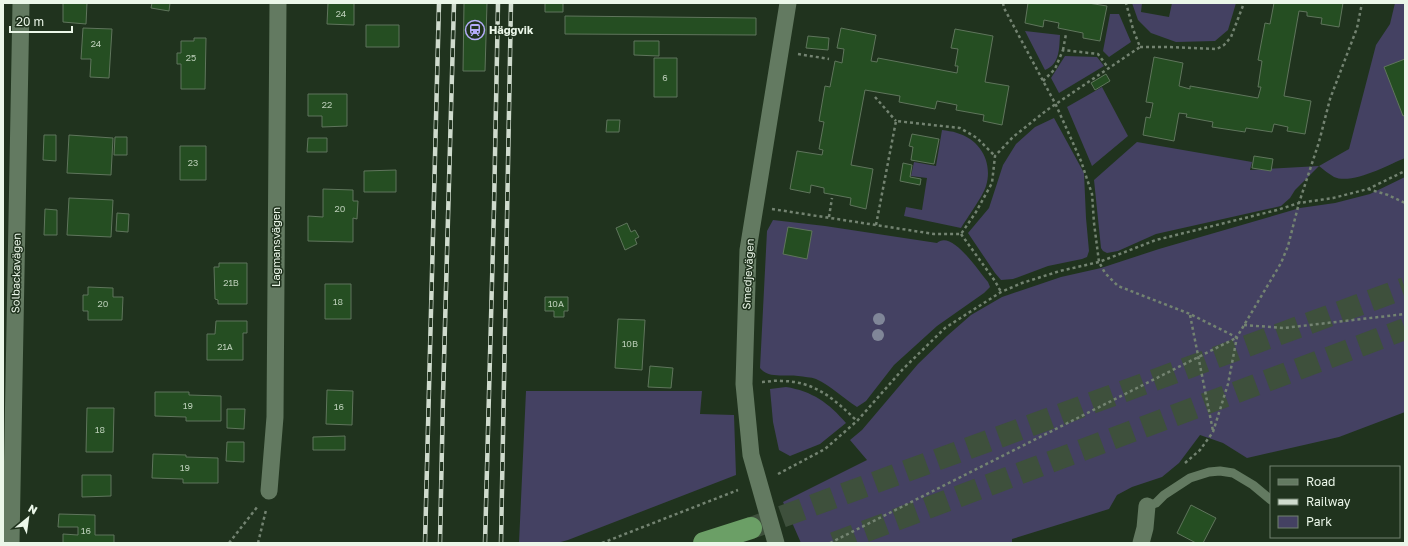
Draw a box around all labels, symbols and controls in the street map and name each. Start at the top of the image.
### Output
scale bar [10,8,72,34]
house number: 24 [336,8,347,19]
text: 20 m [16,14,44,29]
station icon: Häggvik [464,19,486,41]
place label: Häggvik [489,23,534,36]
house number: 24 [91,38,102,49]
house number: 25 [186,52,196,63]
house number: 6 [662,72,668,83]
house number: 22 [322,99,332,110]
house number: 23 [188,157,198,168]
house number: 20 [335,203,346,214]
street label: Lagmansvägen [269,207,282,287]
street label: Solbackavägen [8,233,23,313]
street label: Smedjevägen [739,238,756,310]
house number: 21B [223,277,239,288]
house number: 18 [333,296,343,307]
house number: 20 [98,298,109,309]
house number: 10A [548,298,564,309]
house number: 10B [622,338,638,349]
house number: 21A [217,341,233,352]
house number: 19 [183,400,193,411]
house number: 16 [334,401,344,412]
house number: 18 [95,424,105,435]
house number: 19 [180,462,190,473]
legend [1270,466,1400,538]
text: Road [1306,474,1335,489]
text: Railway [1306,494,1351,509]
north arrow [8,498,48,538]
text: N [26,501,40,517]
text: Park [1306,514,1332,529]
house number: 16 [81,525,91,536]

